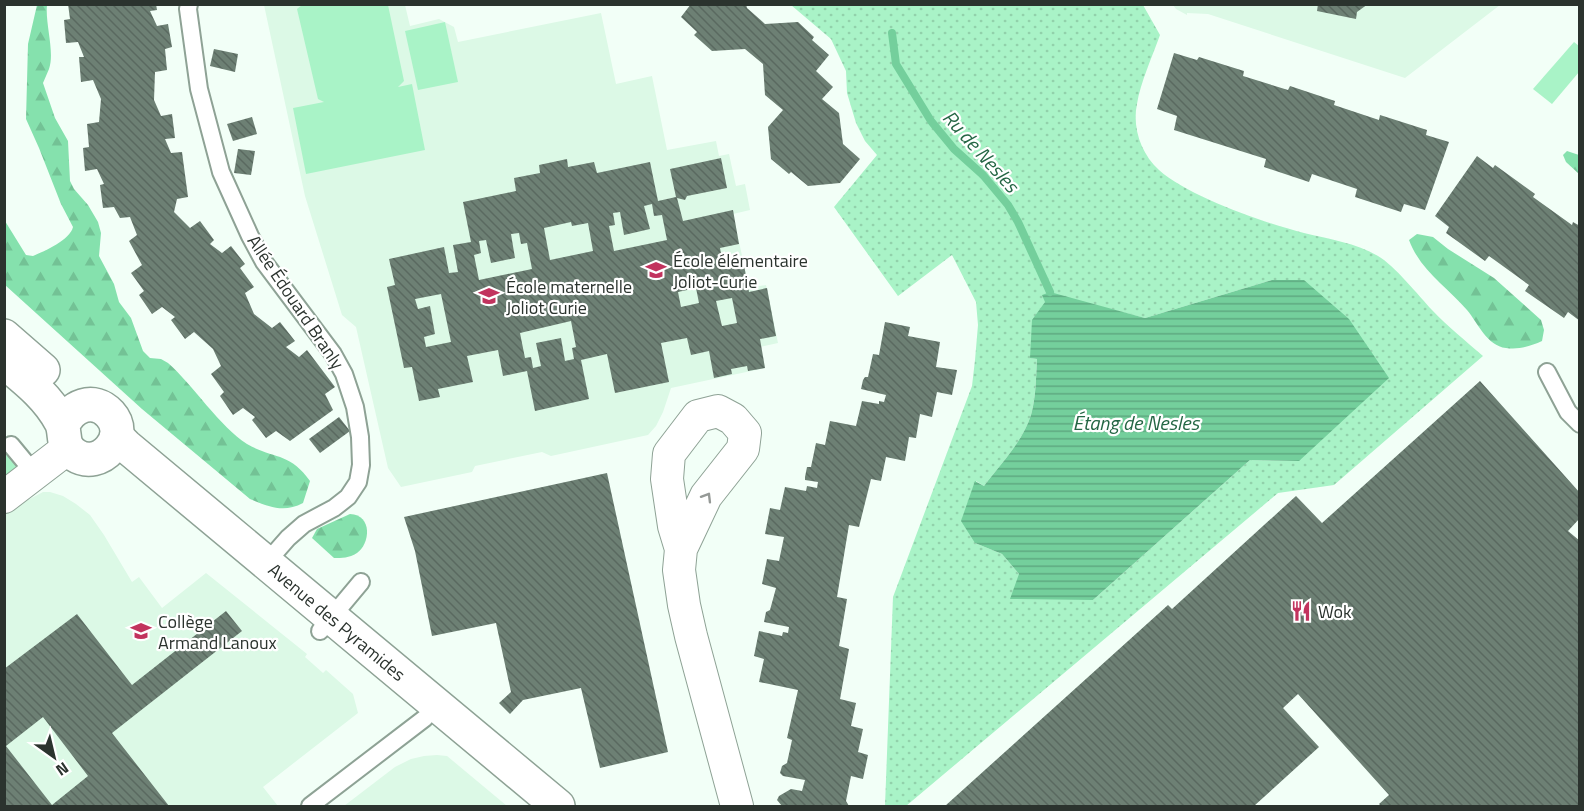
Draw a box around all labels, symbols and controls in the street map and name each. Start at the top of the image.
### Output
water label: Ru de Nesles [935,103,1028,200]
street label: Allée Édouard Branly [241,229,351,375]
place label: École élémentaire Joliot-Curie [673,247,808,295]
school or university icon: École élémentaire Joliot-Curie [644,258,668,282]
place label: École maternelle Joliot Curie [506,273,632,321]
school or university icon: École maternelle Joliot Curie [477,284,501,308]
water label: Étang de Nesles [1073,407,1201,438]
one-way arrow [700,493,711,503]
street label: Avenue des Pyramides [263,556,411,688]
place label: Wok [1318,598,1352,625]
restaurant icon: Wok [1289,599,1313,623]
place label: Collège Armand Lanoux [158,608,277,656]
school or university icon: Collège Armand Lanoux [129,619,153,643]
north arrow [24,727,84,787]
text: N [51,756,74,782]

